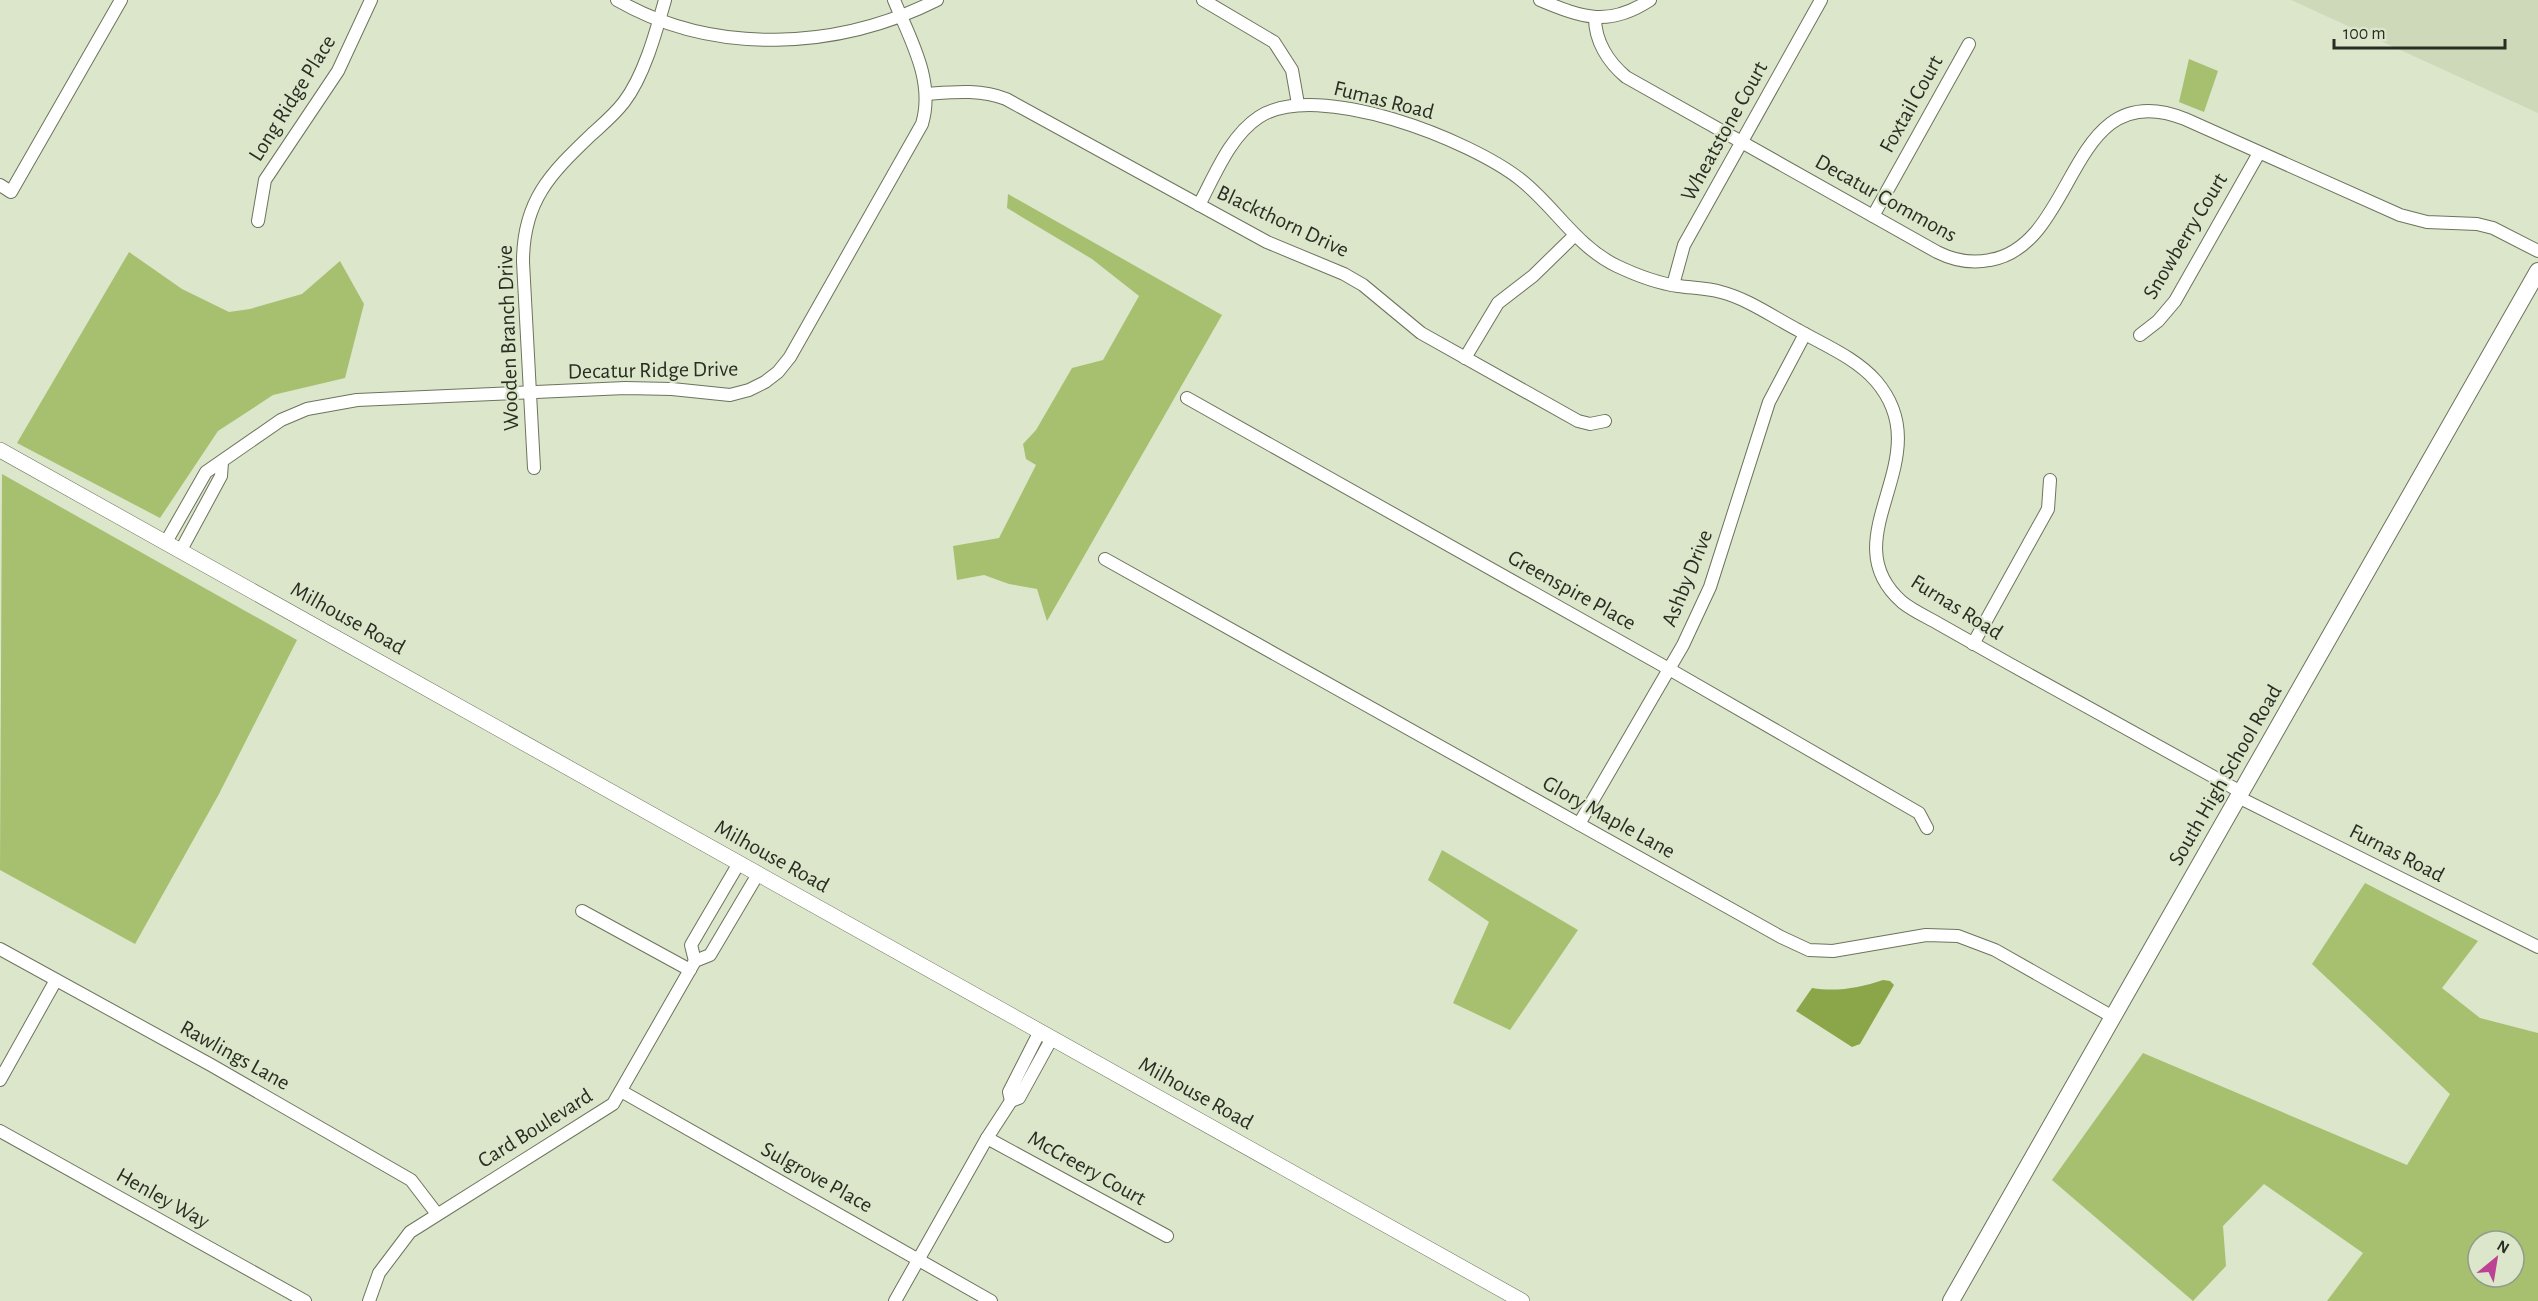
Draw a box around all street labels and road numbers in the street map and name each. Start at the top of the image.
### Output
street label: Long Ridge Place [244,31,340,165]
street label: Foxtail Court [1875,52,1947,156]
street label: Wheatstone Court [1677,58,1771,204]
street label: Fumas Road [1331,77,1437,123]
street label: Decatur Commons [1811,150,1961,246]
street label: Snowberry Court [2139,169,2231,303]
street label: Blackthorn Drive [1214,181,1352,261]
street label: Wooden Branch Drive [494,245,522,431]
street label: Decatur Ridge Drive [567,358,739,382]
street label: Ashby Drive [1658,527,1716,629]
street label: Greenspire Place [1504,546,1640,634]
street label: Furnas Road [1907,570,2007,644]
street label: Milhouse Road [287,578,409,658]
street label: South High School Road [2164,681,2286,869]
street label: Glory Maple Lane [1539,772,1679,862]
street label: Milhouse Road [711,816,833,896]
street label: Furnas Road [2346,820,2448,886]
street label: Rawlings Lane [176,1016,294,1094]
street label: Milhouse Road [1135,1053,1257,1133]
street label: Card Boulevard [474,1084,596,1172]
street label: McCreery Court [1024,1127,1150,1209]
street label: Sulgrove Place [758,1137,876,1217]
street label: Henley Way [113,1164,214,1233]

